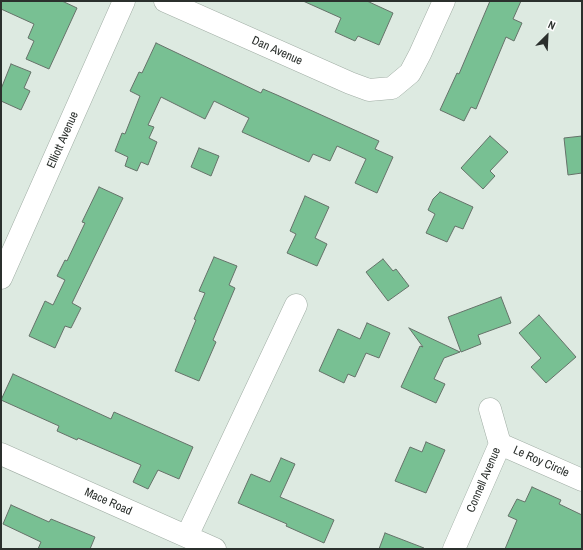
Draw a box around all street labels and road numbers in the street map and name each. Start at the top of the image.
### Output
street label: Dan Avenue [249,33,305,69]
street label: Elliott Avenue [44,109,82,171]
street label: Le Roy Circle [511,443,571,481]
street label: Connell Avenue [464,445,504,515]
street label: Mace Road [82,485,134,519]

